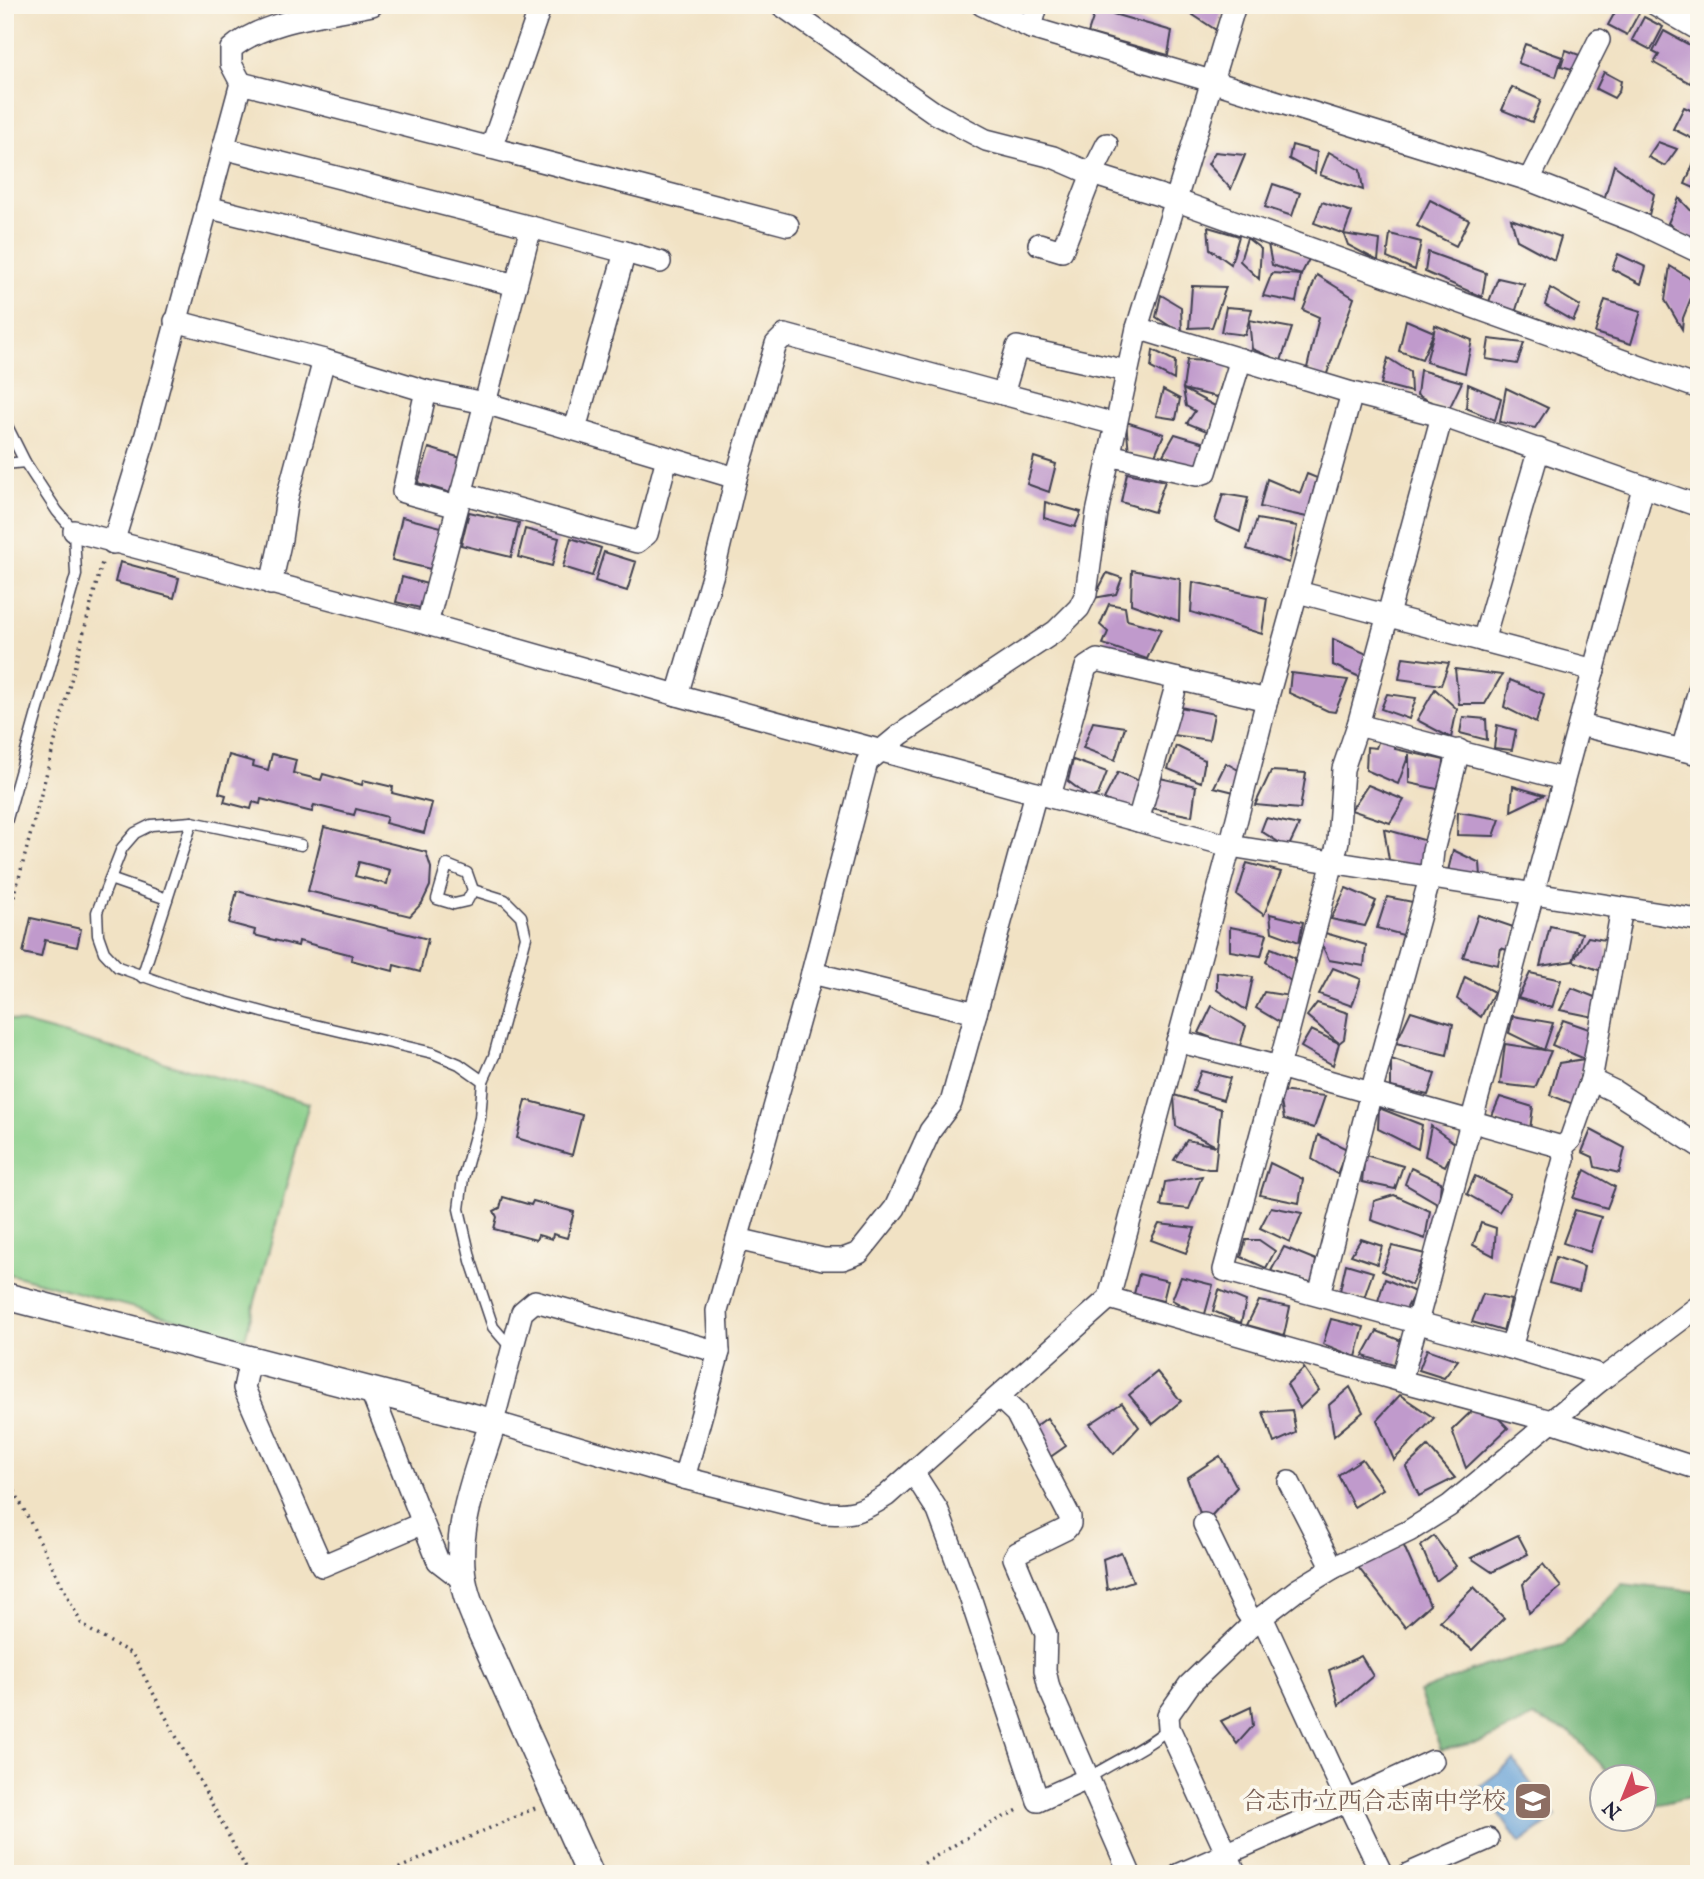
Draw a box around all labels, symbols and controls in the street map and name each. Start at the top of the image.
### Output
north arrow [1588,1764,1658,1834]
school or university icon: 合志市立西合志南中学校 [1512,1780,1554,1822]
place label: 合志市立西合志南中学校 [1242,1787,1506,1818]
text: N [1598,1794,1628,1824]

